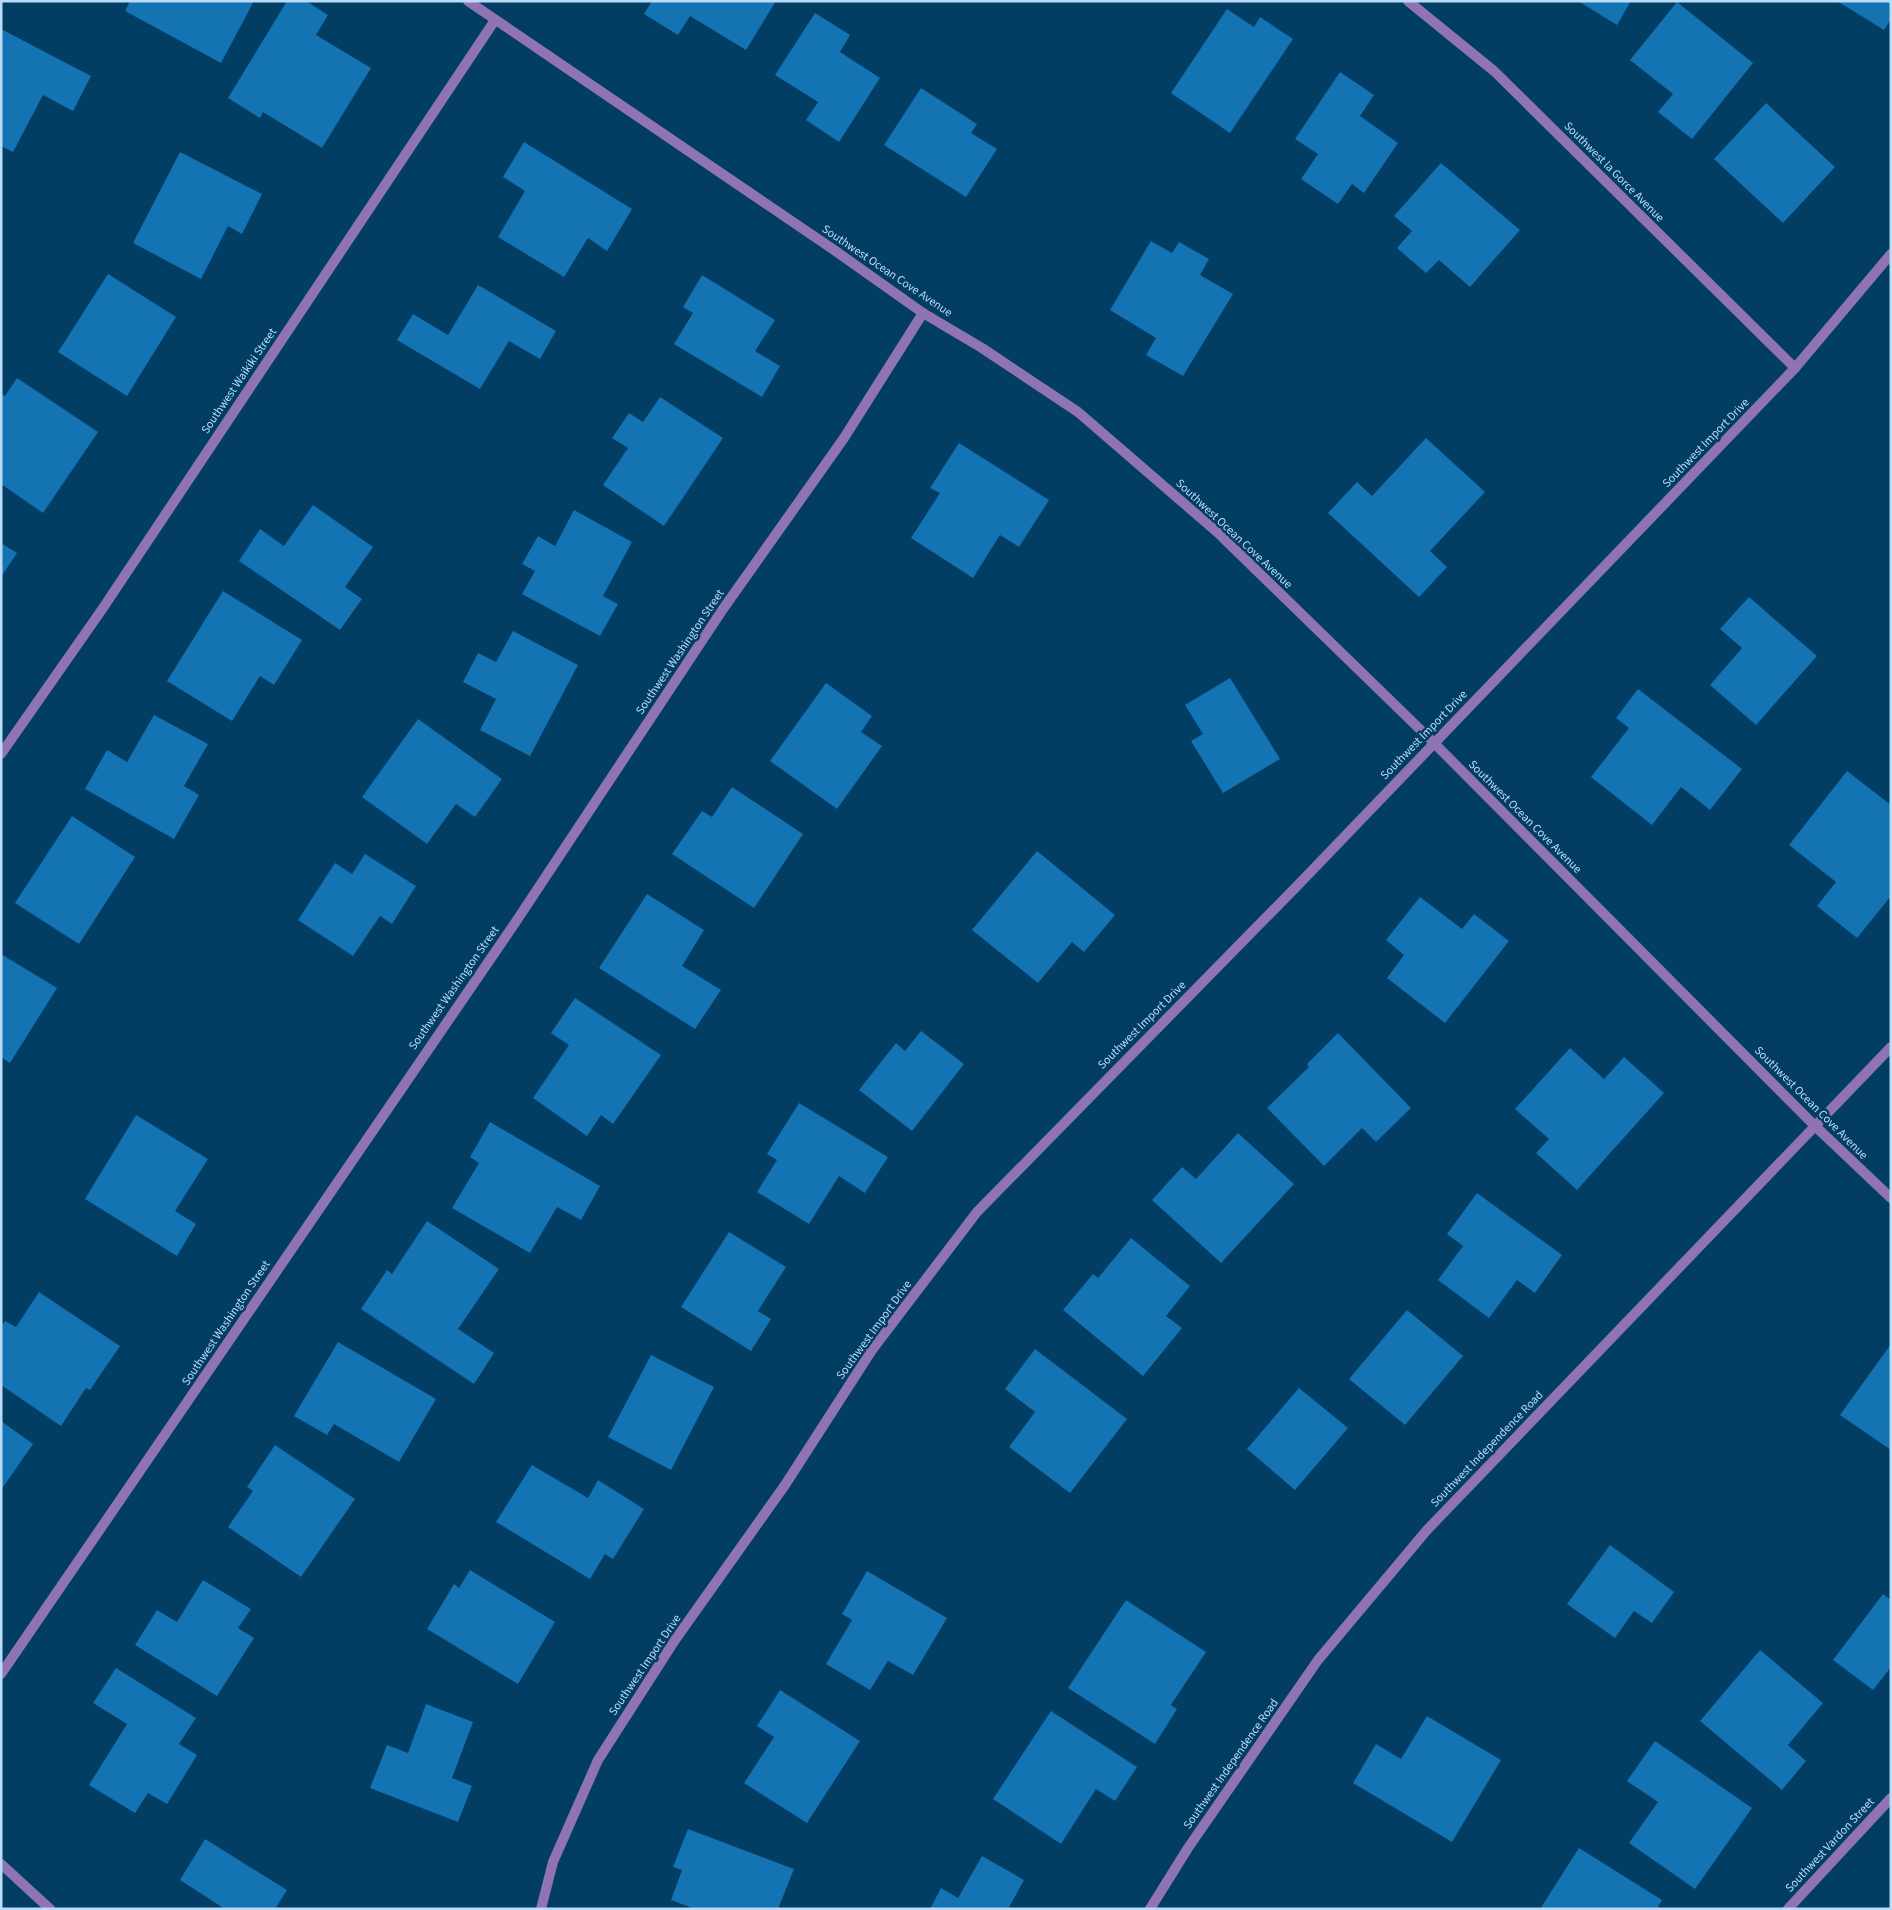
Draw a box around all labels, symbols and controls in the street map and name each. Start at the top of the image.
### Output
street label: Southwest la Gorce Avenue [1560,118,1668,226]
street label: Southwest Ocean Cove Avenue [818,221,956,321]
street label: Southwest Waikiki Street [197,325,281,437]
street label: Southwest Import Drive [1659,394,1753,492]
street label: Southwest Ocean Cove Avenue [1172,475,1296,593]
street label: Southwest Washington Street [632,586,728,718]
street label: Southwest Import Drive [1377,686,1471,784]
street label: Southwest Ocean Cove Avenue [1465,757,1585,877]
street label: Southwest Washington Street [405,923,503,1053]
street label: Southwest Import Drive [1094,977,1190,1073]
street label: Southwest Ocean Cove Avenue [1751,1043,1871,1163]
street label: Southwest Washington Street [178,1257,274,1389]
street label: Southwest Import Drive [832,1277,916,1383]
street label: Southwest Independence Road [1427,1387,1547,1511]
street label: Southwest Import Drive [605,1611,685,1719]
street label: Southwest Independence Road [1179,1695,1283,1833]
street label: Southwest Vardon Street [1781,1794,1879,1896]

